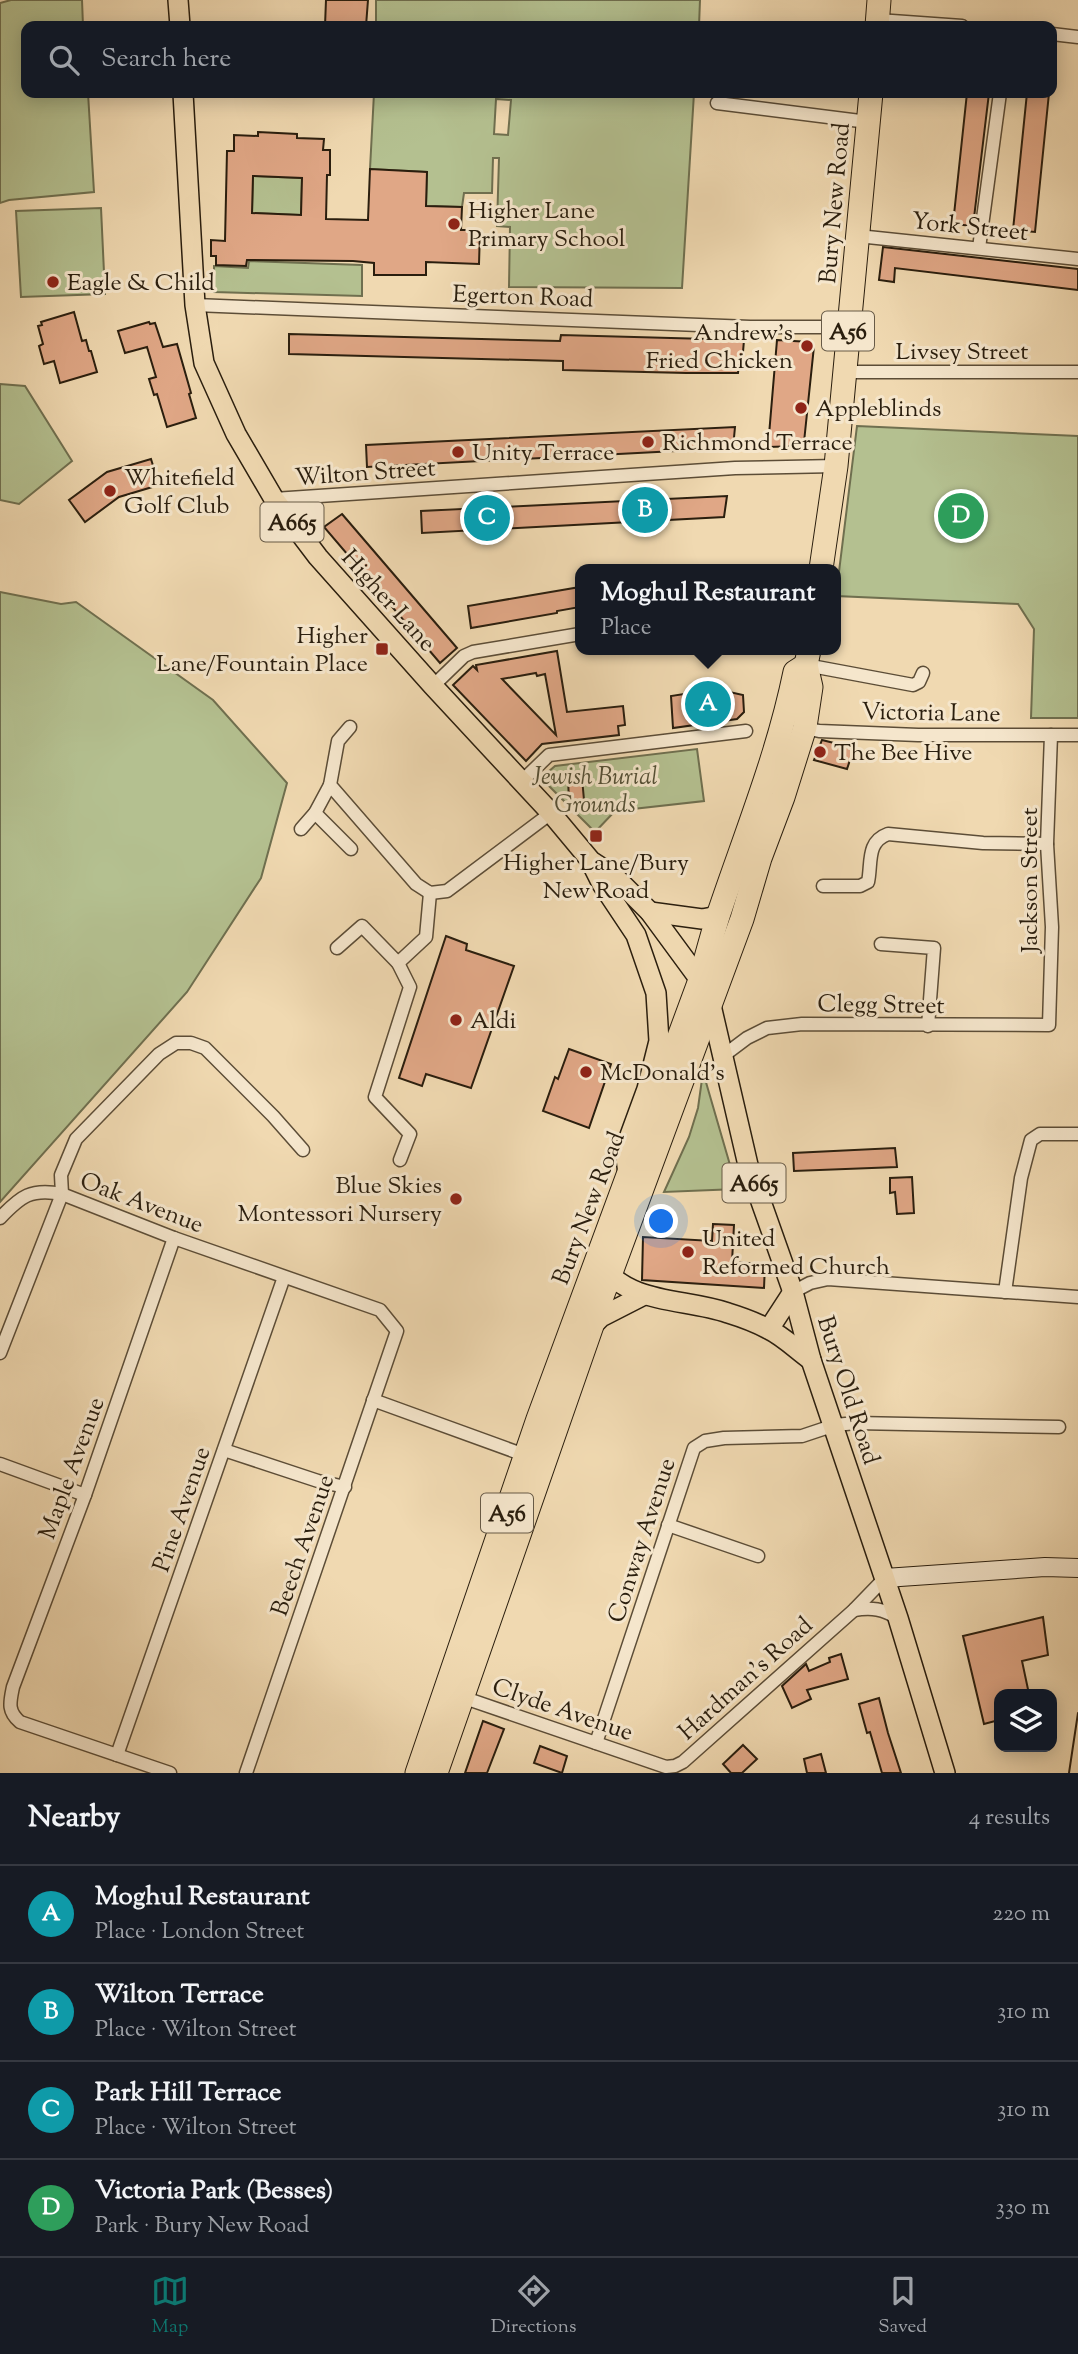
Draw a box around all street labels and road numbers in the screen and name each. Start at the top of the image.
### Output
street label: Bury New Road [812,121,860,285]
street label: York Street [910,205,1030,251]
street label: Egerton Road [452,279,594,317]
road number: A56 [822,312,874,350]
street label: Livsey Street [895,336,1029,370]
street label: Wilton Street [294,452,437,496]
road number: A665 [260,502,324,542]
street label: Higher Lane [332,543,443,660]
street label: Victoria Lane [861,696,1001,732]
street label: Jackson Street [1014,807,1048,955]
street label: Clegg Street [817,988,945,1024]
street label: Bury New Road [545,1127,635,1290]
road number: A665 [722,1164,786,1202]
street label: Oak Avenue [75,1165,208,1243]
street label: Bury Old Road [807,1312,887,1470]
street label: Maple Avenue [31,1393,114,1545]
street label: Pine Avenue [146,1442,220,1577]
street label: Conway Avenue [600,1454,686,1627]
street label: Beech Avenue [264,1470,344,1621]
road number: A56 [481,1494,533,1532]
street label: Hardman's Road [671,1609,821,1749]
street label: Clyde Avenue [487,1671,637,1751]

